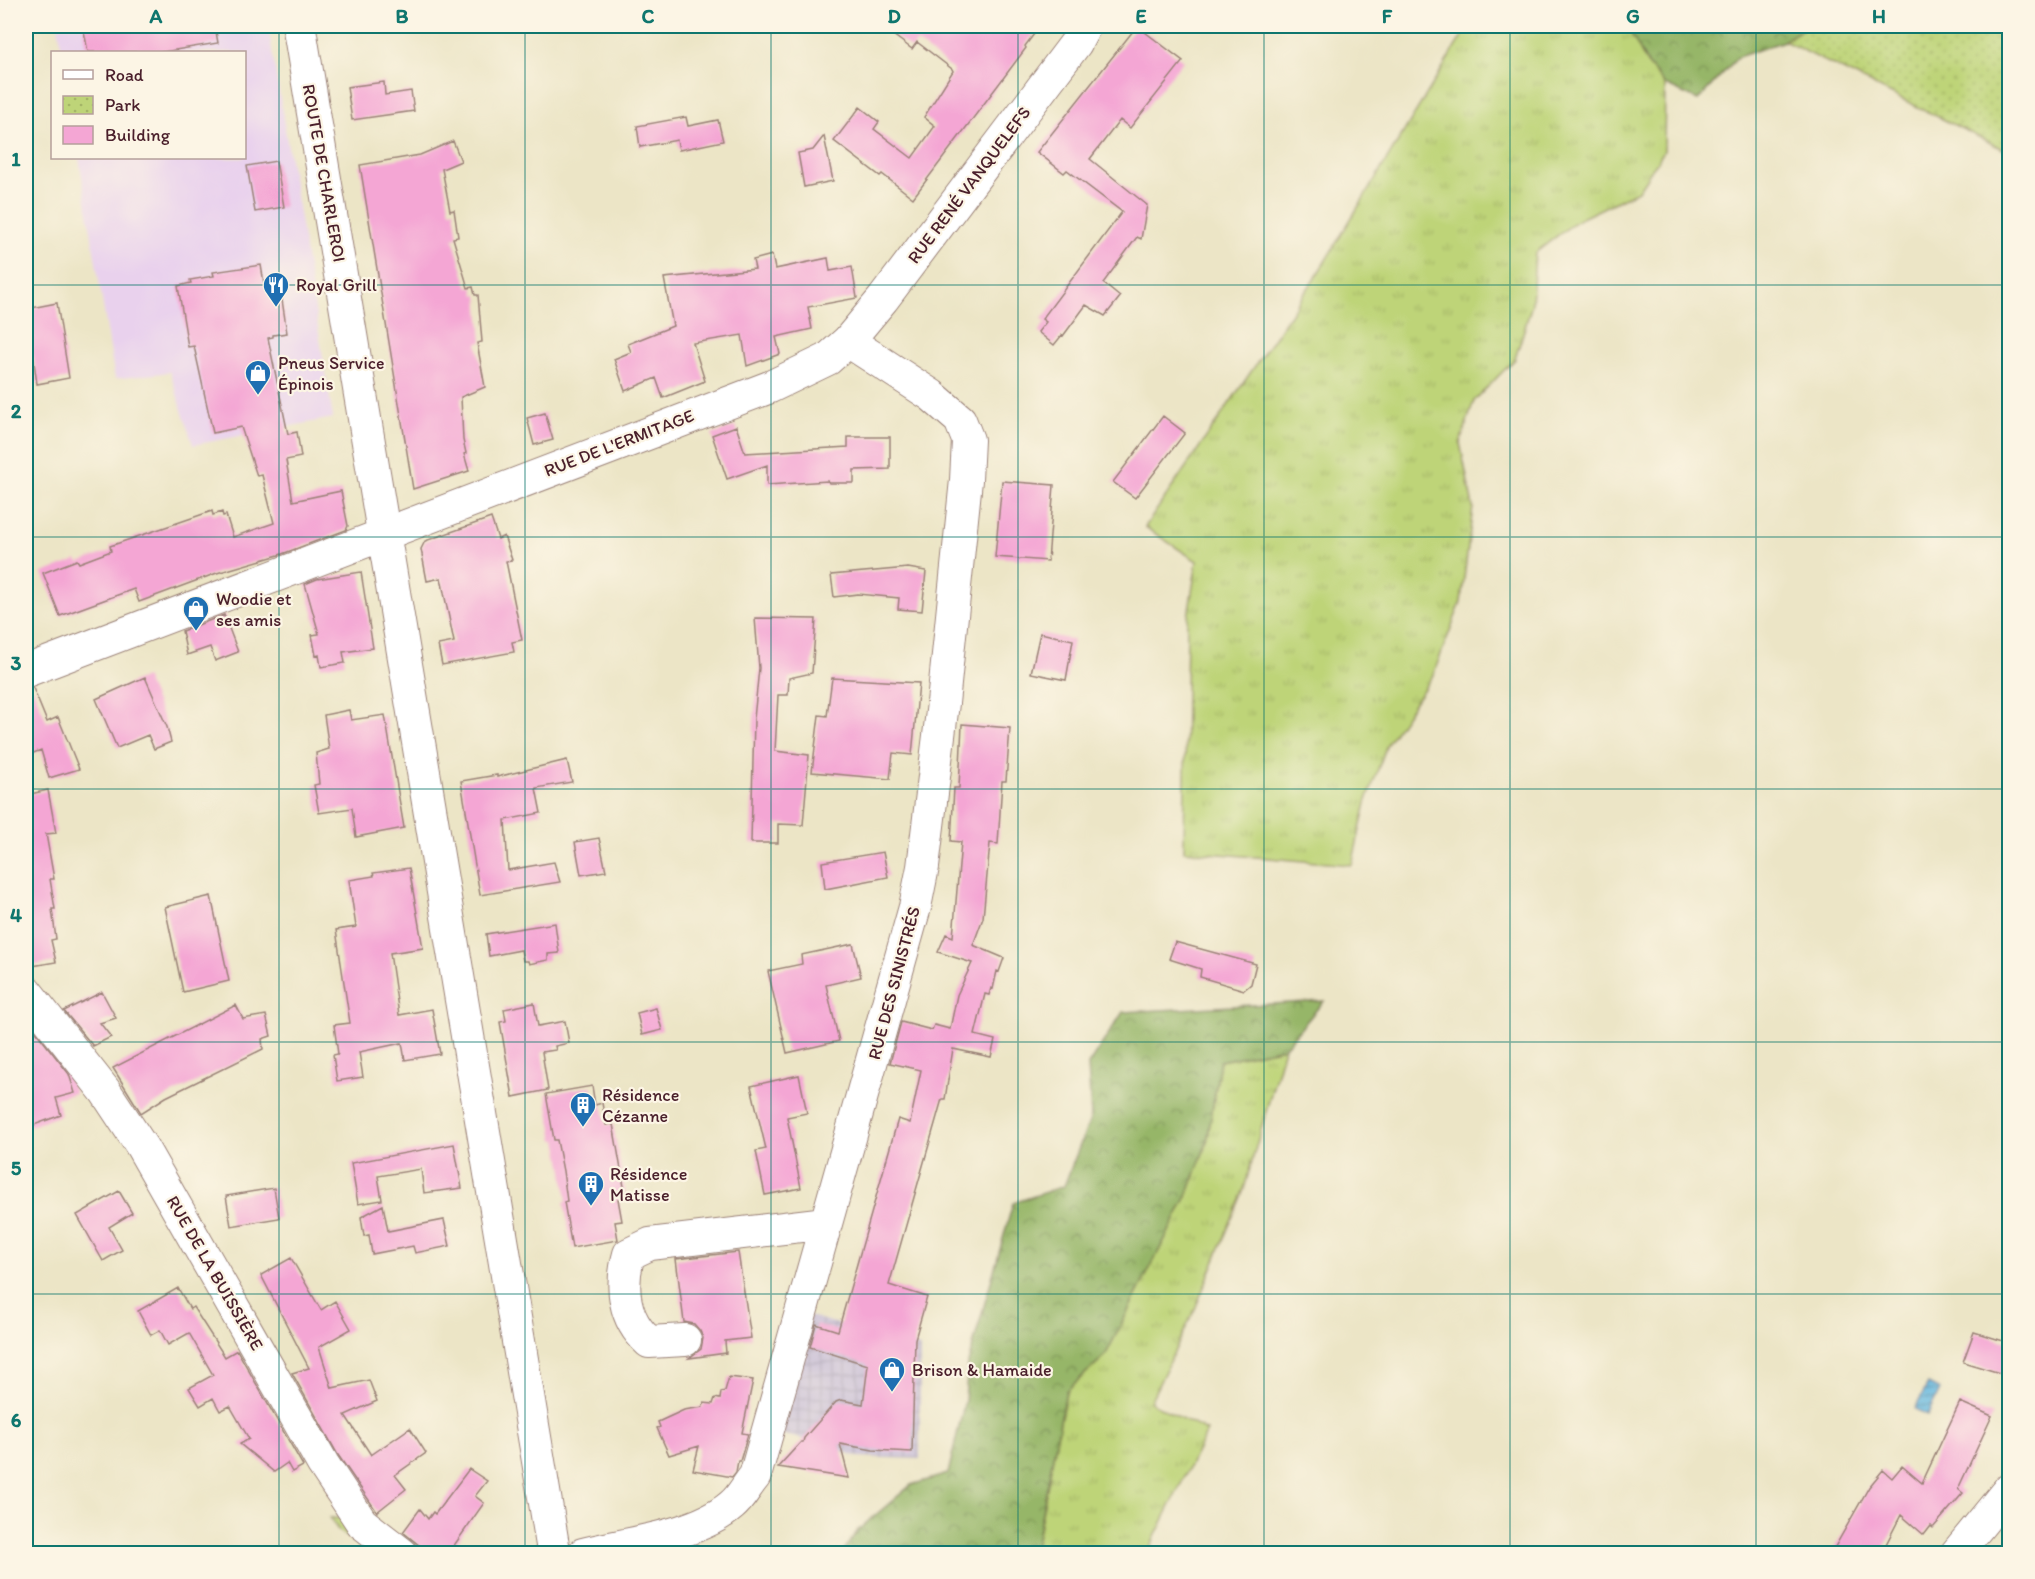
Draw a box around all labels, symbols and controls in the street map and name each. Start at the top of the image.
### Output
text: A [149,4,163,28]
text: B [396,4,409,28]
text: C [642,4,655,28]
text: D [887,4,901,28]
text: E [1135,4,1147,28]
text: F [1382,4,1393,28]
text: G [1626,4,1640,28]
text: H [1872,4,1886,28]
legend [51,51,246,159]
text: Road [105,64,144,86]
street label: ROUTE DE CHARLEROI [297,82,351,264]
text: Park [105,94,140,116]
street label: RUE RENÉ VANQUELEFS [903,102,1035,268]
text: Building [105,124,171,146]
text: 1 [11,147,21,171]
restaurant icon: Royal Grill [261,270,291,308]
place label: Royal Grill [296,274,377,296]
place label: Pneus Service Épinois [278,352,385,395]
shop icon: Pneus Service Épinois [243,358,273,396]
text: 2 [11,399,22,423]
street label: RUE DE L'ERMITAGE [541,404,697,482]
place label: Woodie et ses amis [216,588,292,631]
shop icon: Woodie et ses amis [181,594,211,632]
text: 3 [11,651,22,675]
text: 4 [10,903,22,927]
street label: RUE DES SINISTRÉS [863,904,925,1062]
place label: Résidence Cézanne [602,1084,680,1127]
building icon: Résidence Cézanne [568,1090,598,1128]
text: 5 [11,1156,22,1180]
place label: Résidence Matisse [610,1163,688,1206]
building icon: Résidence Matisse [576,1169,606,1207]
street label: RUE DE LA BUISSIÈRE [162,1192,268,1354]
shop icon: Brison & Hamaide [877,1355,907,1393]
place label: Brison & Hamaide [912,1359,1052,1381]
text: 6 [11,1408,22,1432]

